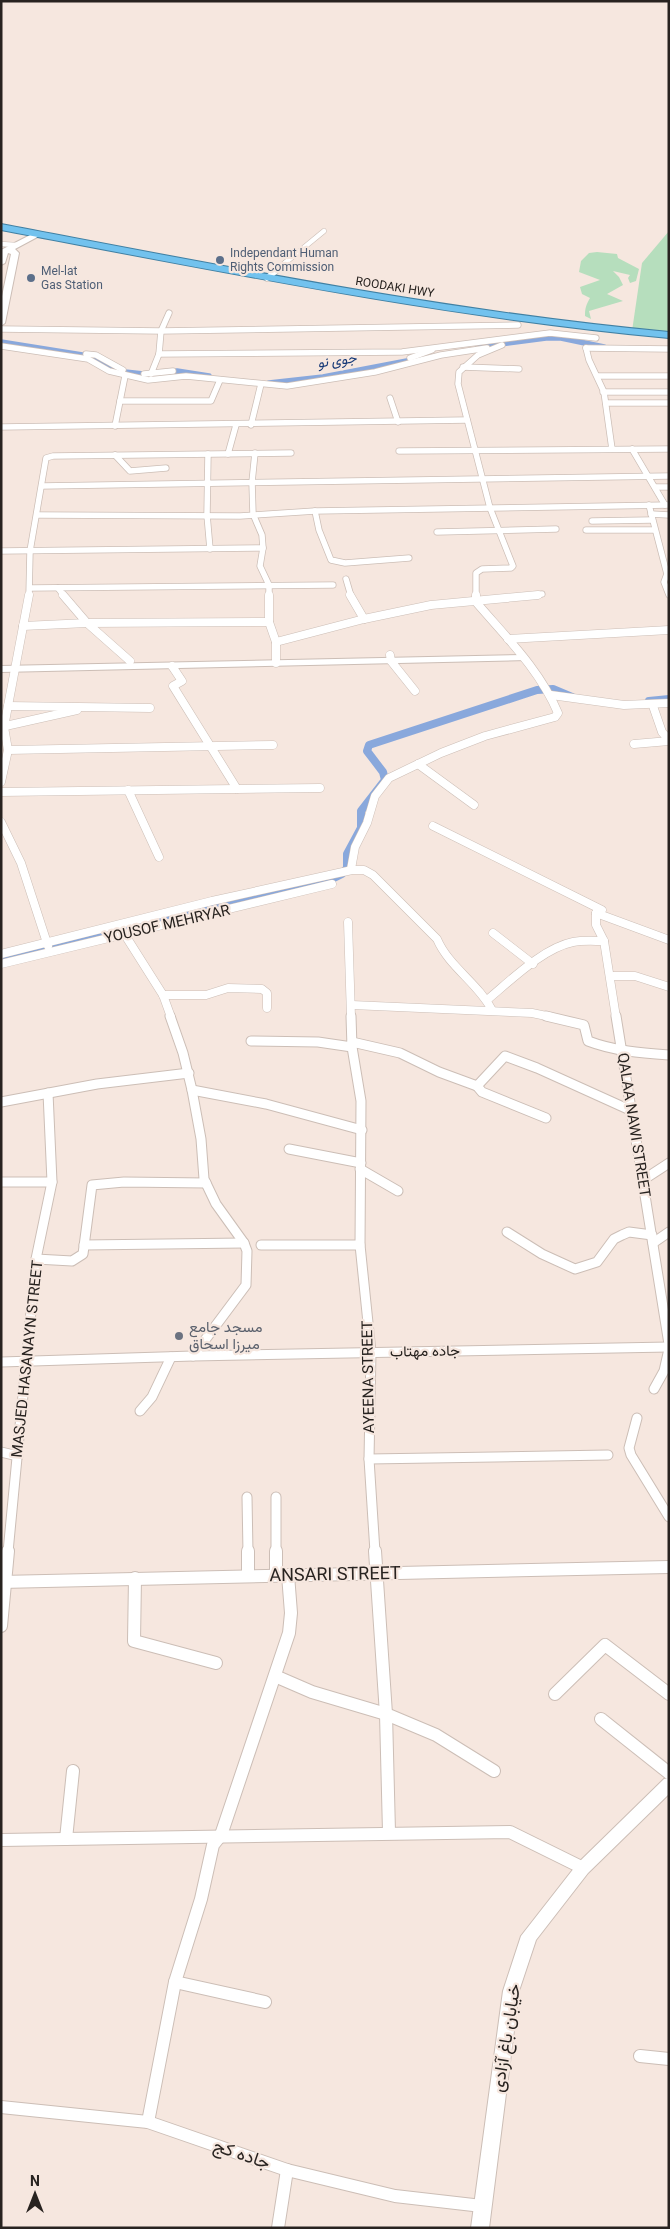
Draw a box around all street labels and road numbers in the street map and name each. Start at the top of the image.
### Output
street label: ROODAKI HWY [355,274,436,300]
street label: YOUSOF MEHRYAR [102,901,232,947]
street label: QALAA NAWI STREET [614,1051,654,1199]
street label: MASJED HASANAYN STREET [8,1259,46,1458]
street label: AYEENA STREET [358,1320,378,1434]
street label: جاده مهتاب [390,1341,460,1361]
street label: ANSARI STREET [269,1562,401,1585]
street label: خیابان باغ آزادی [487,1982,526,2094]
street label: جاده کج [210,2134,273,2175]

